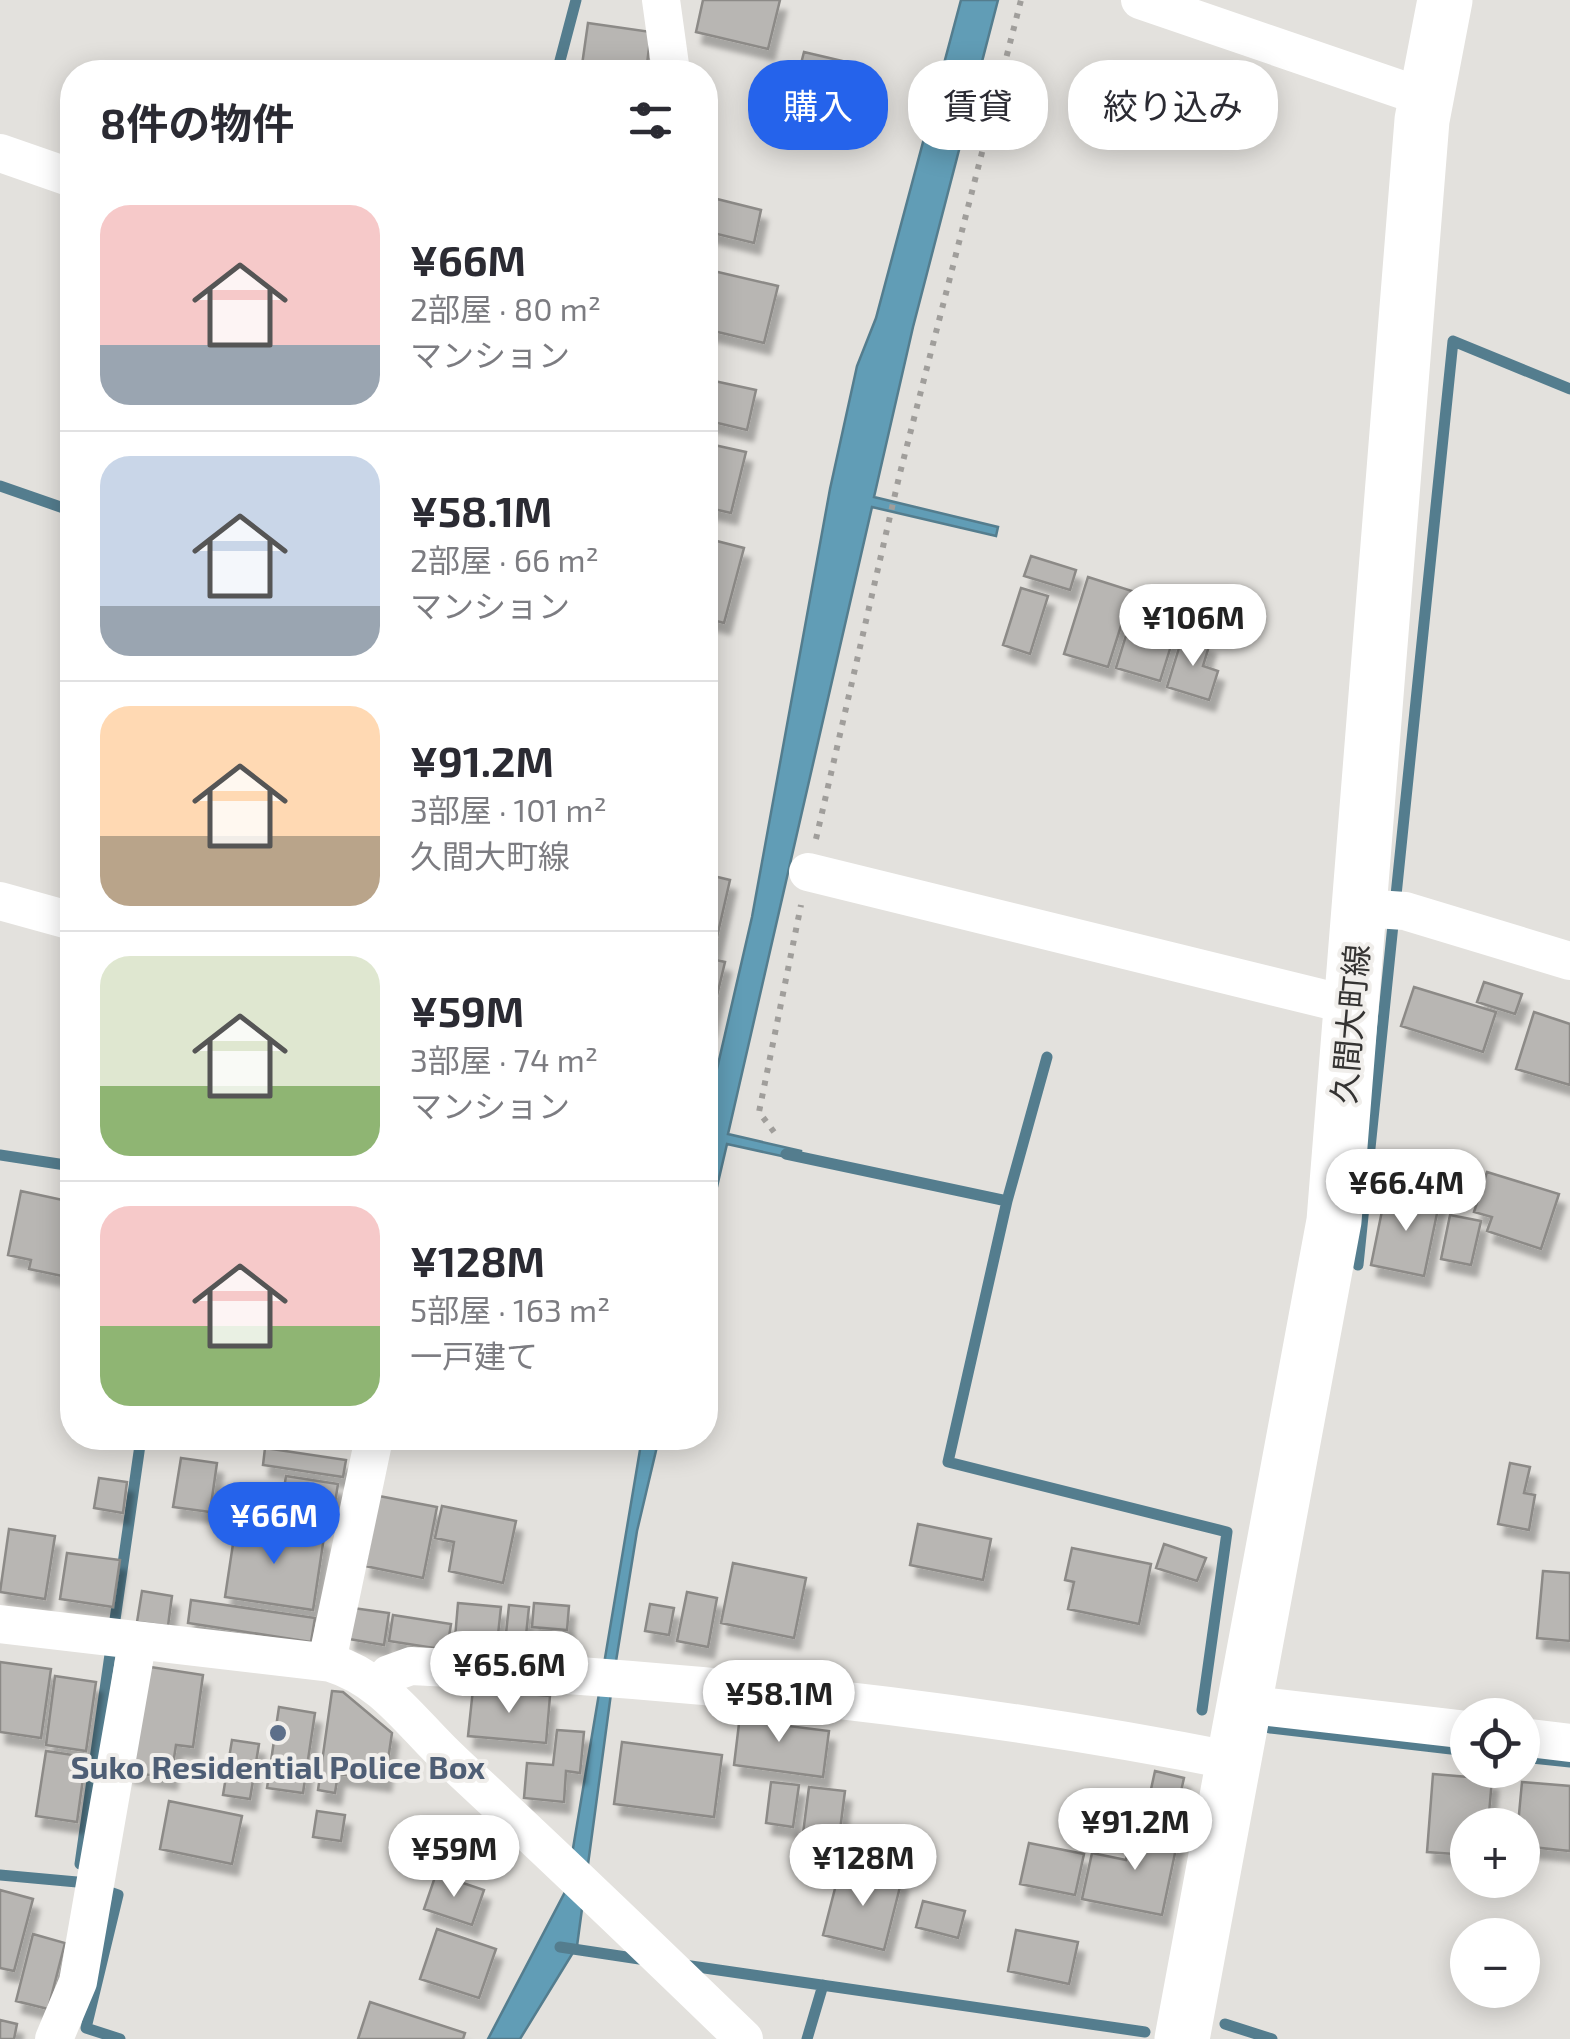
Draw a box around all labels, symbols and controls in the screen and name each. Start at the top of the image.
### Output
chip: 購入 [748,60,888,150]
chip: 賃貸 [908,60,1048,150]
chip: 絞り込み [1068,60,1278,150]
icon: filters [623,93,678,148]
text: 8件の物件 [100,97,294,147]
text: ¥66M [410,234,526,284]
icon: home [180,245,300,365]
text: 2部屋 · 80 m² [410,289,601,327]
text: マンション [410,335,570,373]
text: ¥58.1M [410,485,552,535]
icon: home [180,496,300,616]
text: 2部屋 · 66 m² [410,540,599,578]
pin: ¥106M [1123,584,1263,669]
text: マンション [410,586,570,624]
text: ¥106M [1141,597,1245,635]
text: ¥91.2M [410,735,554,785]
icon: home [180,746,300,866]
text: 3部屋 · 101 m² [410,790,607,828]
text: 久間大町線 [410,836,570,874]
street label: 久間大町線 [1323,942,1375,1105]
text: ¥59M [410,985,524,1035]
icon: home [180,996,300,1116]
text: 3部屋 · 74 m² [410,1040,598,1078]
text: マンション [410,1086,570,1124]
pin: ¥66.4M [1325,1149,1487,1234]
text: ¥66.4M [1348,1162,1464,1200]
text: ¥128M [410,1235,545,1285]
icon: home [180,1246,300,1366]
text: 5部屋 · 163 m² [410,1290,610,1328]
text: 一戸建て [410,1336,538,1374]
pin: ¥66M [215,1482,333,1567]
text: ¥66M [230,1495,318,1533]
pin: ¥65.6M [428,1631,590,1716]
text: ¥65.6M [452,1644,566,1682]
pin: ¥58.1M [698,1660,860,1745]
text: ¥58.1M [725,1673,833,1711]
map controls [1450,1698,1540,2008]
button: locate [1450,1698,1540,1788]
marker: Suko Residential Police Box [267,1722,289,1744]
place label: Suko Residential Police Box [71,1747,485,1785]
pin: ¥91.2M [1054,1788,1216,1873]
text: ¥91.2M [1080,1801,1190,1839]
button: + [1450,1808,1540,1898]
pin: ¥59M [395,1815,513,1900]
pin: ¥128M [793,1824,933,1909]
text: ¥59M [410,1828,498,1866]
text: ¥128M [812,1837,914,1875]
button: − [1450,1918,1540,2008]

